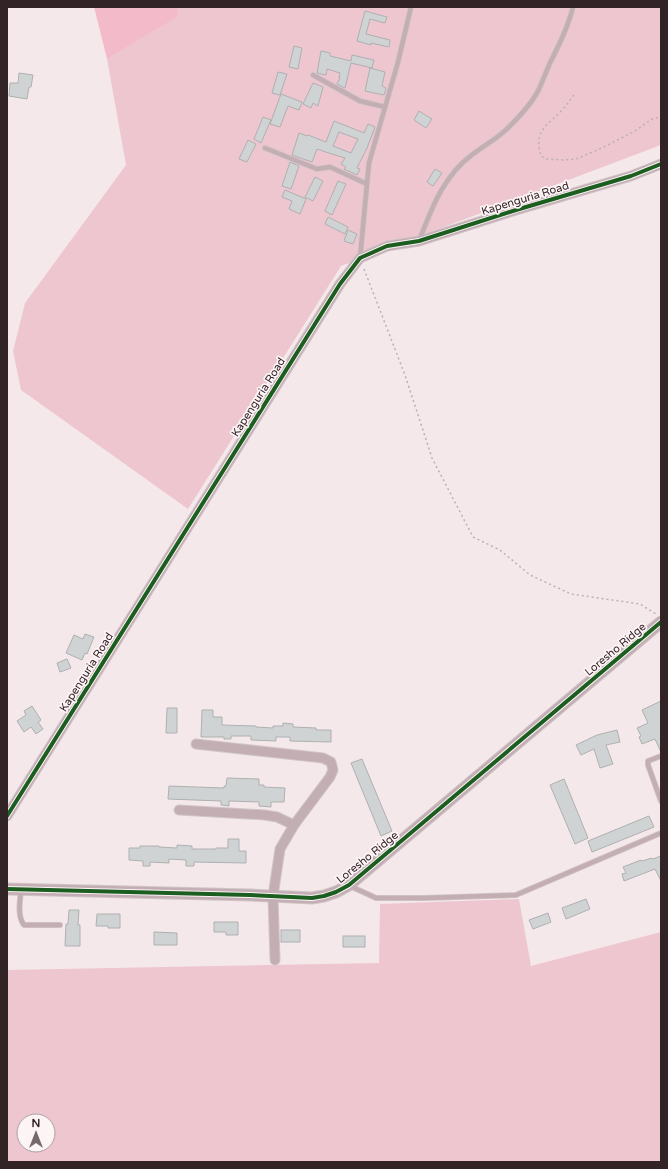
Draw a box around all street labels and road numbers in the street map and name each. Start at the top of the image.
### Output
street label: Kapenguria Road [480,179,570,218]
street label: Kapenguria Road [229,355,288,439]
street label: Loresho Ridge [582,620,648,679]
street label: Kapenguria Road [57,630,116,714]
street label: Loresho Ridge [334,829,401,886]

